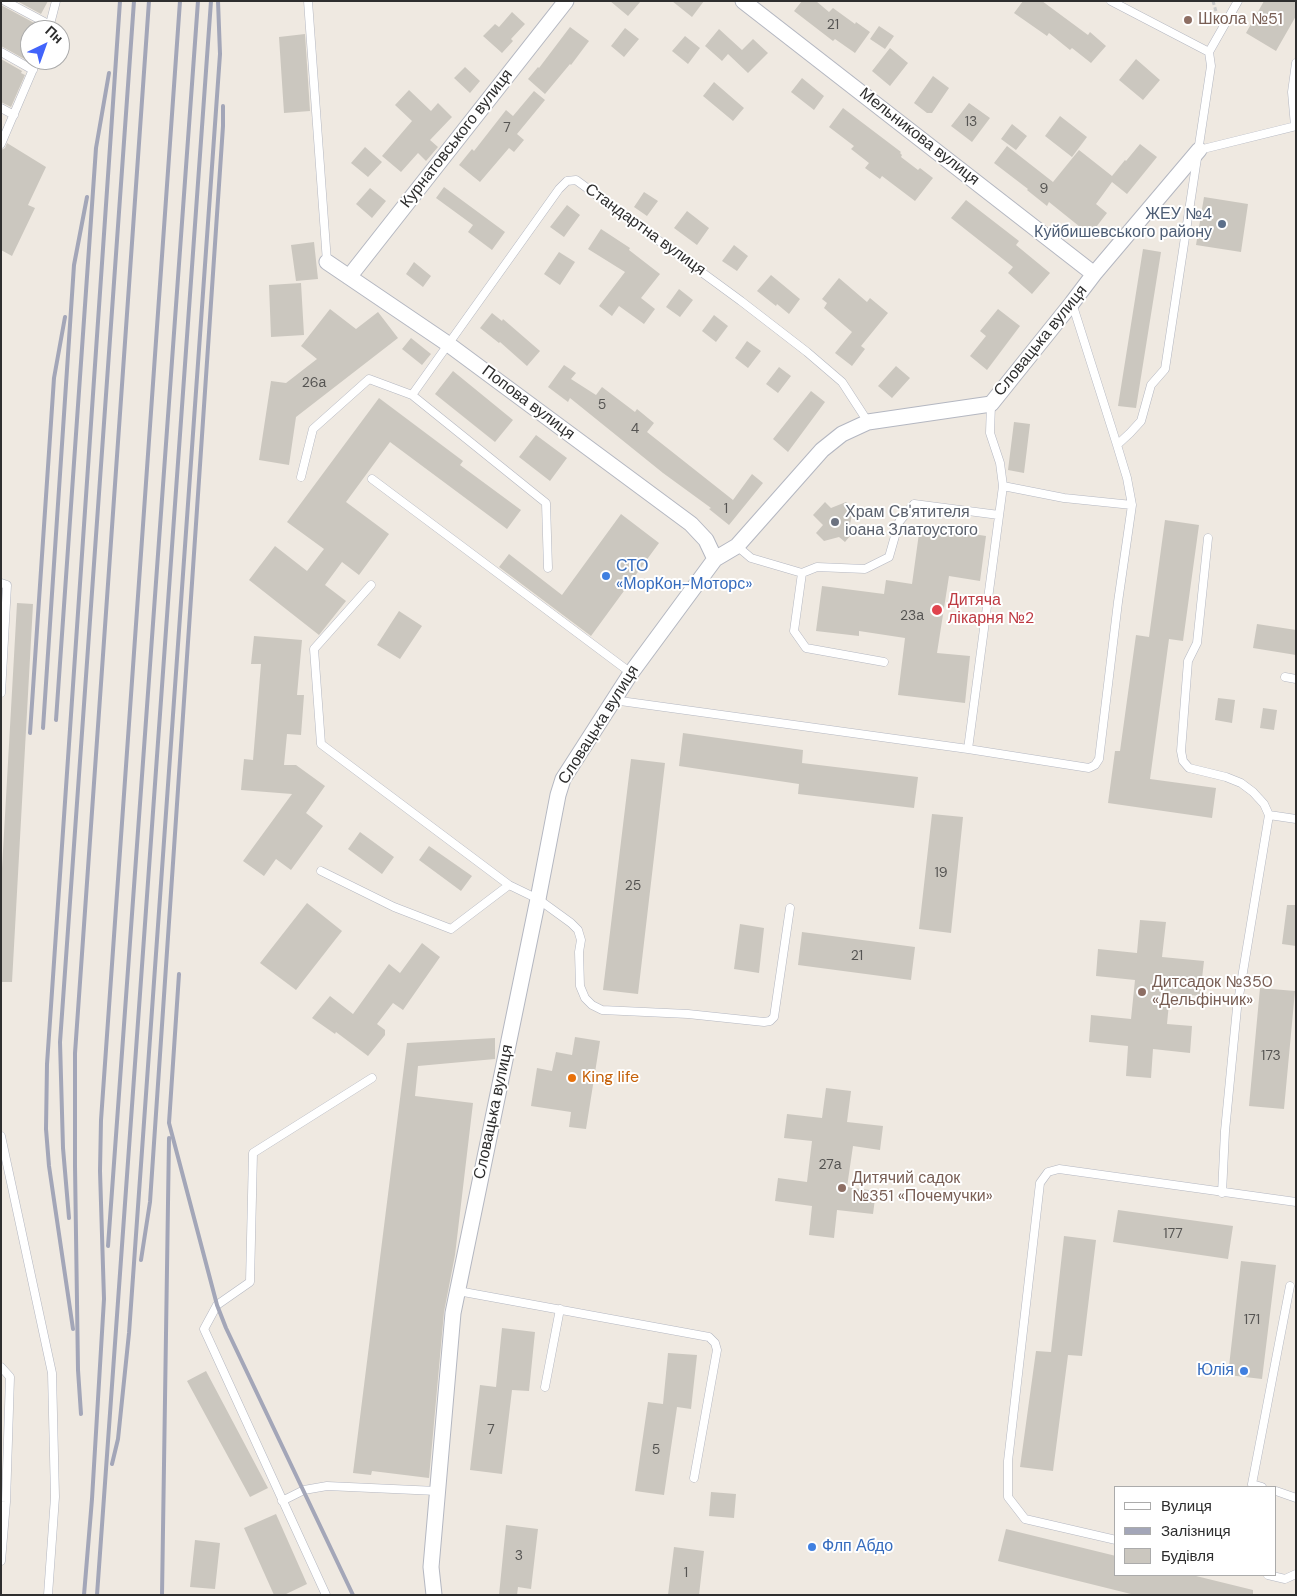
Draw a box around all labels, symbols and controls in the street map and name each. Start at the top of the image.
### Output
place label: Школа №51 [1198,10,1283,30]
marker: Школа №51 [1182,14,1194,26]
house number: 21 [827,17,839,33]
north arrow [20,20,70,70]
text: Пн [41,22,67,47]
street label: Курнатовського вулиця [397,66,517,212]
street label: Мельникова вулиця [855,84,983,190]
house number: 13 [965,114,977,130]
house number: 7 [503,120,511,136]
street label: Стандартна вулиця [581,180,709,280]
house number: 9 [1040,181,1048,197]
place label: ЖЕУ №4 Куйбишевського району [1034,205,1212,243]
marker: ЖЕУ №4 Куйбишевського району [1216,218,1228,230]
street label: Словацька вулиця [990,282,1092,400]
street label: Попова вулиця [478,362,578,444]
house number: 26а [302,375,326,391]
house number: 5 [598,397,606,413]
house number: 4 [631,421,639,437]
house number: 1 [724,501,728,517]
place label: Храм Св'ятителя іоана Златоустого [845,503,978,541]
marker: Храм Св'ятителя іоана Златоустого [829,516,841,528]
place label: СТО «МорКон-Моторс» [616,557,752,595]
marker: СТО «МорКон-Моторс» [600,570,612,582]
place label: Дитяча лікарня №2 [948,591,1034,629]
marker: Дитяча лікарня №2 [930,603,944,617]
house number: 23а [900,608,924,624]
street label: Словацька вулиця [555,662,643,788]
house number: 19 [934,865,948,881]
house number: 25 [625,878,641,894]
house number: 21 [851,948,863,964]
place label: Дитсадок №350 «Дельфінчик» [1152,973,1273,1011]
marker: Дитсадок №350 «Дельфінчик» [1136,986,1148,998]
street label: Словацька вулиця [470,1043,518,1181]
house number: 173 [1261,1048,1281,1064]
place label: King life [582,1068,639,1088]
marker: King life [566,1072,578,1084]
house number: 27а [818,1157,842,1173]
place label: Дитячий садок №351 «Почемучки» [852,1169,993,1207]
marker: Дитячий садок №351 «Почемучки» [836,1182,848,1194]
house number: 177 [1163,1226,1183,1242]
house number: 171 [1244,1312,1260,1328]
place label: Юлія [1197,1361,1234,1381]
marker: Юлія [1238,1365,1250,1377]
house number: 7 [487,1422,495,1438]
house number: 5 [652,1442,660,1458]
legend [1114,1486,1277,1576]
text: Вулиця [1161,1496,1212,1516]
text: Залізниця [1161,1521,1231,1541]
place label: Флп Абдо [822,1537,893,1557]
marker: Флп Абдо [806,1541,818,1553]
text: Будівля [1161,1546,1214,1566]
house number: 3 [515,1548,523,1564]
house number: 1 [684,1565,688,1581]

